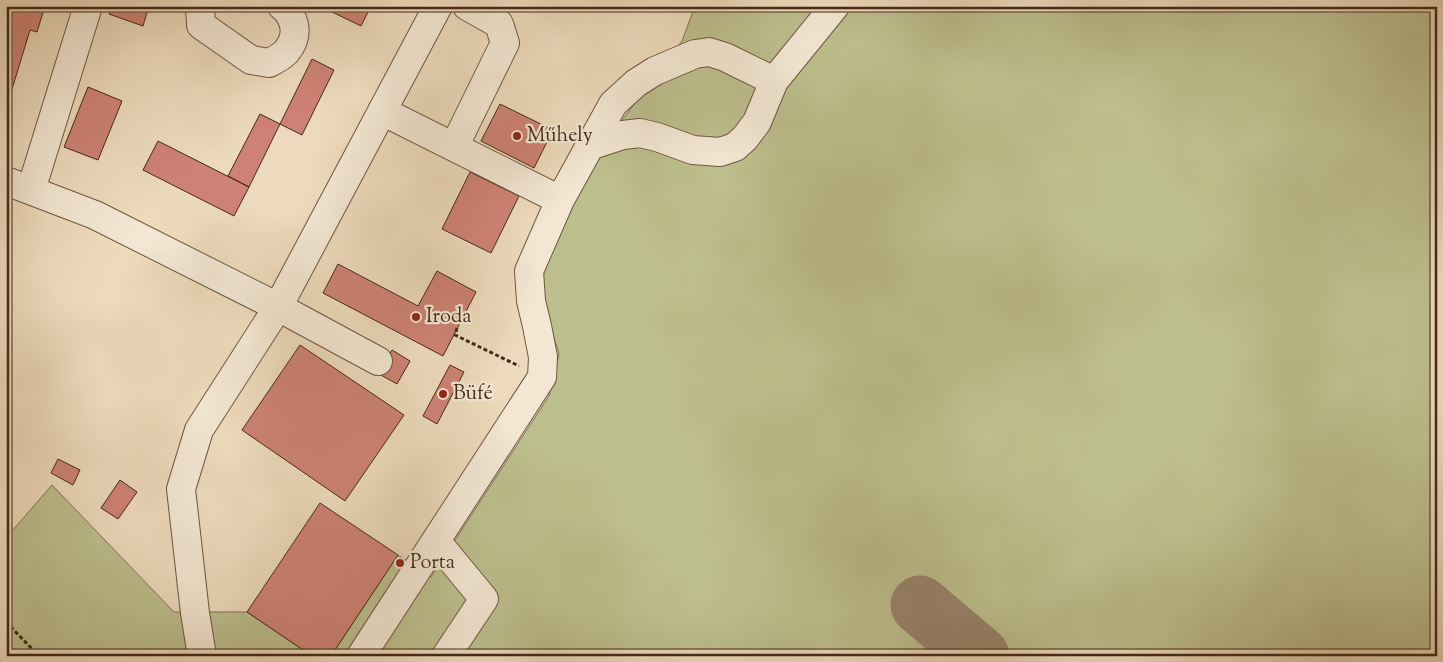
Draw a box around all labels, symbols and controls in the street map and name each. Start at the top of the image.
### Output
place label: Műhely [527,122,593,151]
marker: Műhely [511,130,523,142]
place label: Iroda [426,303,472,332]
marker: Iroda [410,311,422,323]
place label: Büfé [453,380,493,409]
marker: Büfé [437,388,449,400]
place label: Porta [410,549,455,578]
marker: Porta [394,557,406,569]

